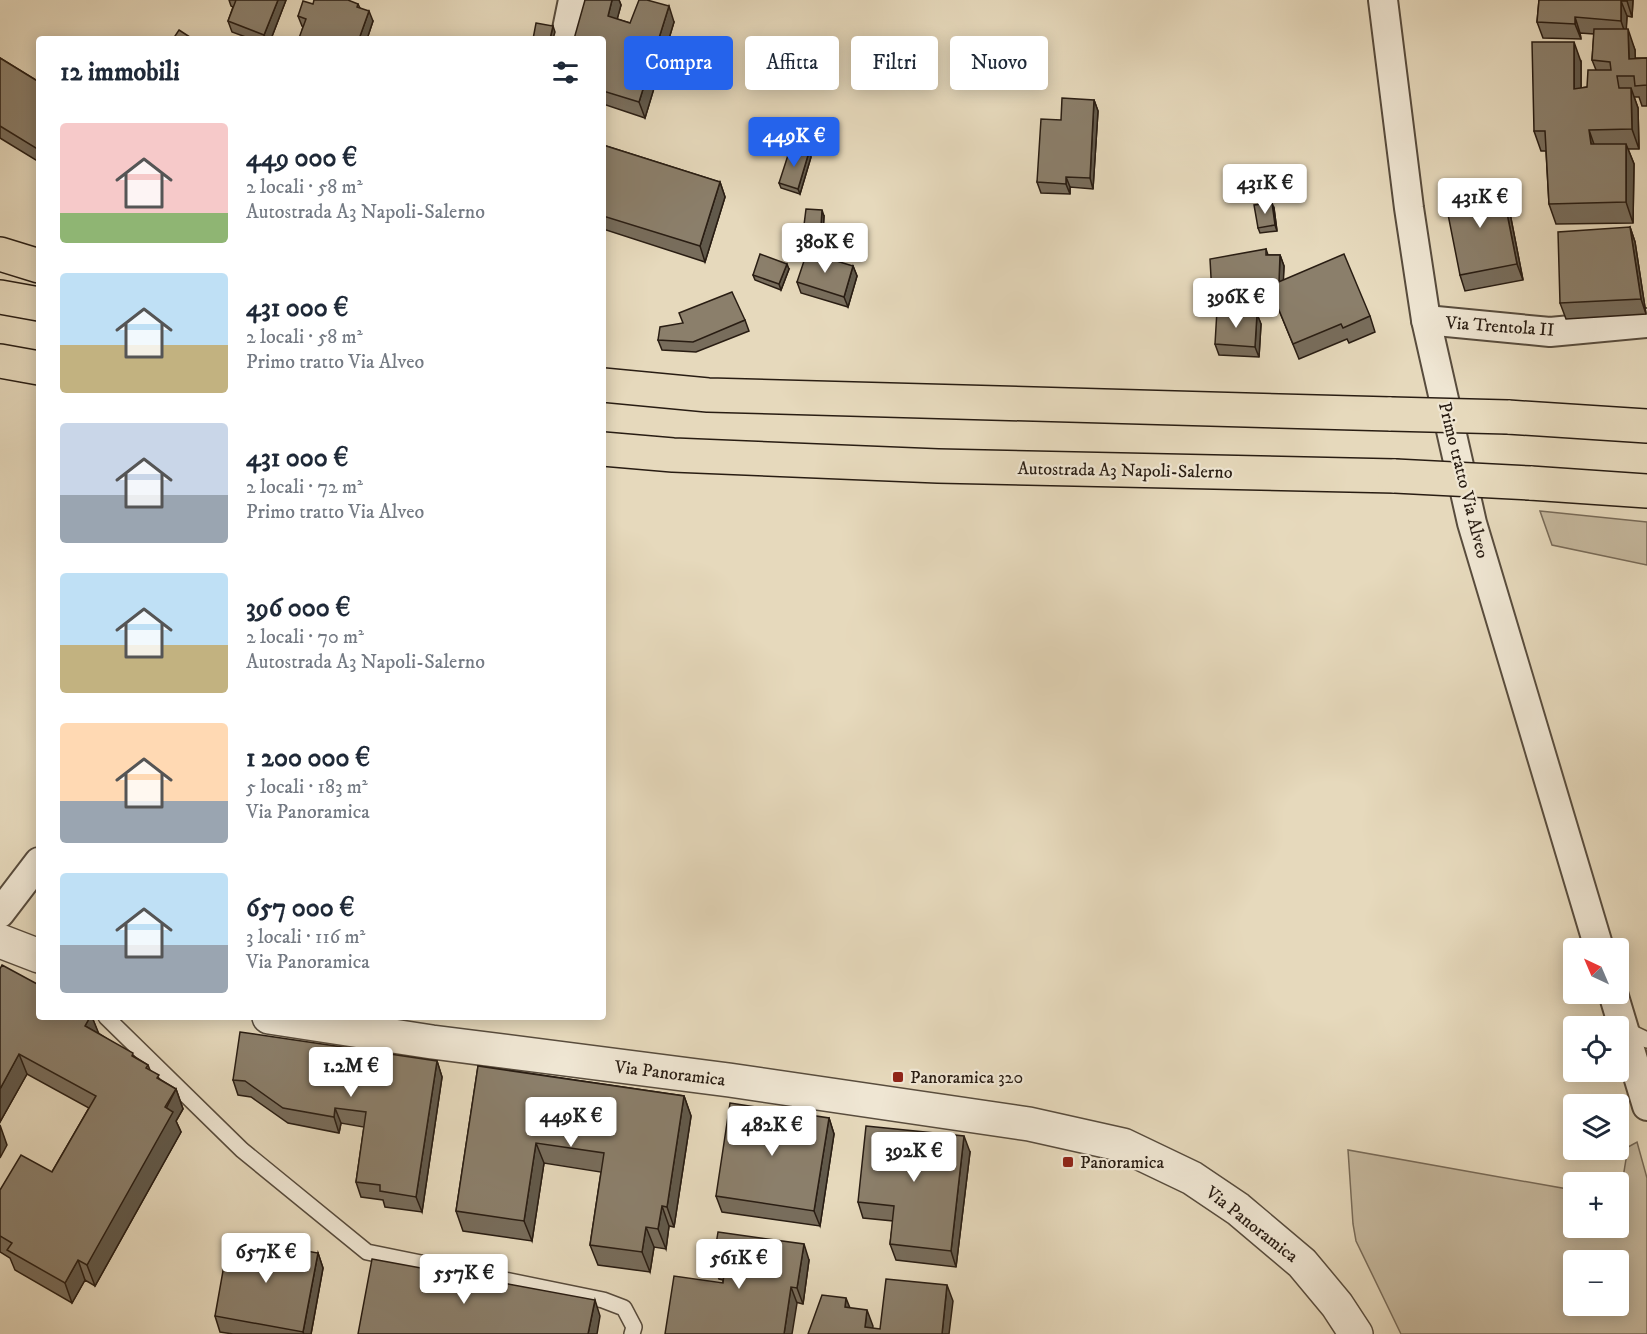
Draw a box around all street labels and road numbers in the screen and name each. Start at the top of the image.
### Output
street label: Via Trentola II [1444,312,1555,342]
street label: Primo tratto Via Alveo [1433,400,1493,561]
street label: Autostrada A3 Napoli-Salerno [1017,458,1233,484]
street label: Via Panoramica [612,1056,727,1092]
street label: Via Panoramica [1200,1181,1302,1268]

